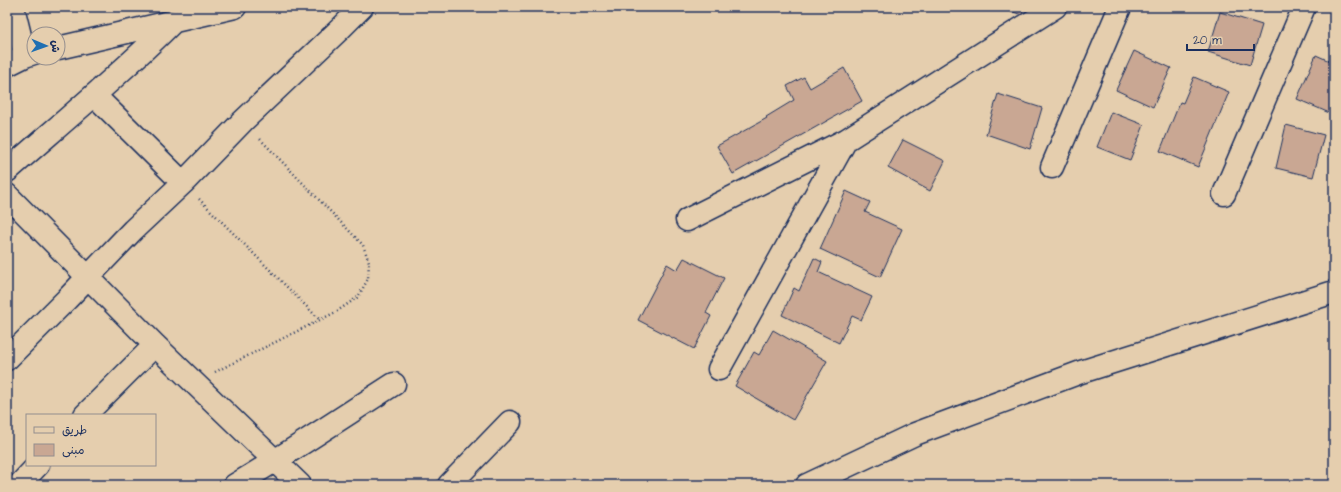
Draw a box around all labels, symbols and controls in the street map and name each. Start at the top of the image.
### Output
north arrow [26,26,66,66]
scale bar [1187,26,1254,52]
text: 20 m [1193,32,1222,49]
text: ش [48,40,63,53]
legend [26,414,156,466]
text: طريق [62,422,87,439]
text: مبنى [62,442,85,459]

